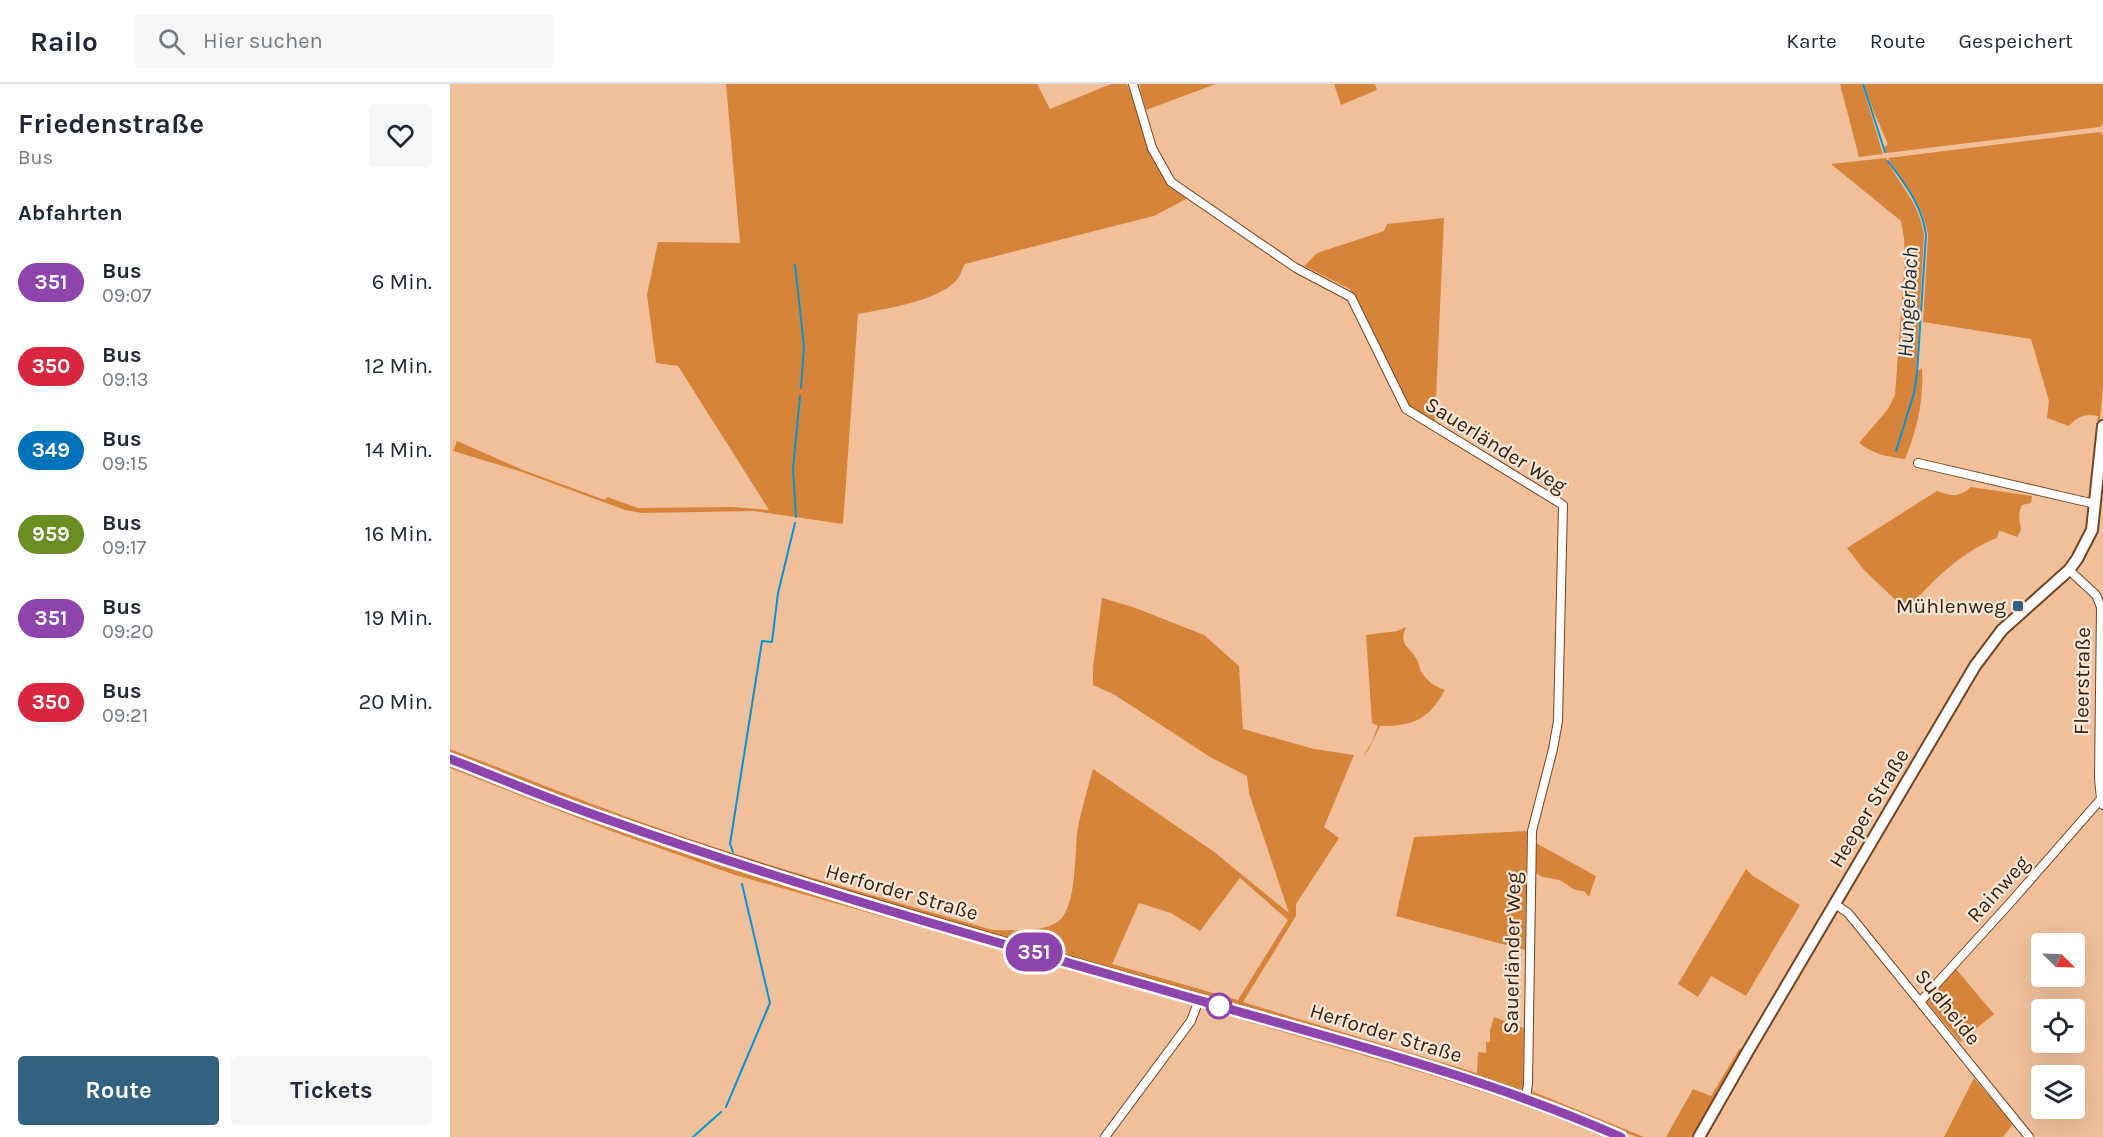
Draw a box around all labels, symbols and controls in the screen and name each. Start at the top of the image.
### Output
search box [134,14,554,68]
text: Railo [30,25,98,58]
icon: search [155,25,188,58]
text: Hier suchen [203,28,323,54]
text: Karte [1786,29,1837,53]
text: Route [1870,29,1926,53]
text: Gespeichert [1959,29,2073,53]
button: heart [369,104,432,167]
text: Friedenstraße [18,107,204,140]
text: Bus [18,146,53,169]
text: Abfahrten [18,200,123,226]
water label: Hungerbach [1892,246,1924,358]
text: Bus [102,258,142,284]
text: 6 Min. [372,269,432,295]
text: 351 [35,270,67,294]
text: 09:07 [102,284,151,307]
text: Bus [102,342,142,368]
text: 12 Min. [364,353,432,379]
text: 350 [32,354,70,378]
text: 09:13 [102,368,149,391]
street label: Sauerländer Weg [1421,392,1571,498]
text: Bus [102,426,142,452]
text: 14 Min. [365,437,432,463]
text: 349 [32,438,70,462]
text: 09:15 [102,452,148,475]
text: Bus [102,510,142,536]
text: 16 Min. [365,521,432,547]
text: 959 [32,522,70,546]
text: 09:17 [102,536,146,559]
text: Bus [102,594,142,620]
place label: Mühlenweg [1896,594,2006,618]
marker: Mühlenweg [2011,599,2025,613]
text: 19 Min. [364,605,432,631]
text: 351 [35,606,67,630]
text: 09:20 [102,620,154,643]
street label: Fleerstraße [2069,627,2095,735]
text: Bus [102,678,142,704]
text: 20 Min. [359,689,432,715]
text: 350 [32,690,70,714]
text: 09:21 [102,704,148,727]
street label: Heeper Straße [1824,744,1914,872]
street label: Rainweg [1962,851,2034,927]
street label: Herforder Straße [823,859,981,925]
street label: Sauerländer Weg [1499,872,1525,1034]
line badge: 351 [1000,932,1068,972]
north arrow [2031,933,2085,987]
map controls [2031,933,2085,1119]
text: 351 [1018,940,1050,964]
street label: Sudheide [1910,964,1986,1050]
unlabelled marker [1206,993,1232,1019]
street label: Herforder Straße [1307,998,1465,1068]
button: locate [2031,999,2085,1053]
button: Route [18,1056,219,1125]
button: Tickets [231,1056,432,1125]
button: layers [2031,1065,2085,1119]

